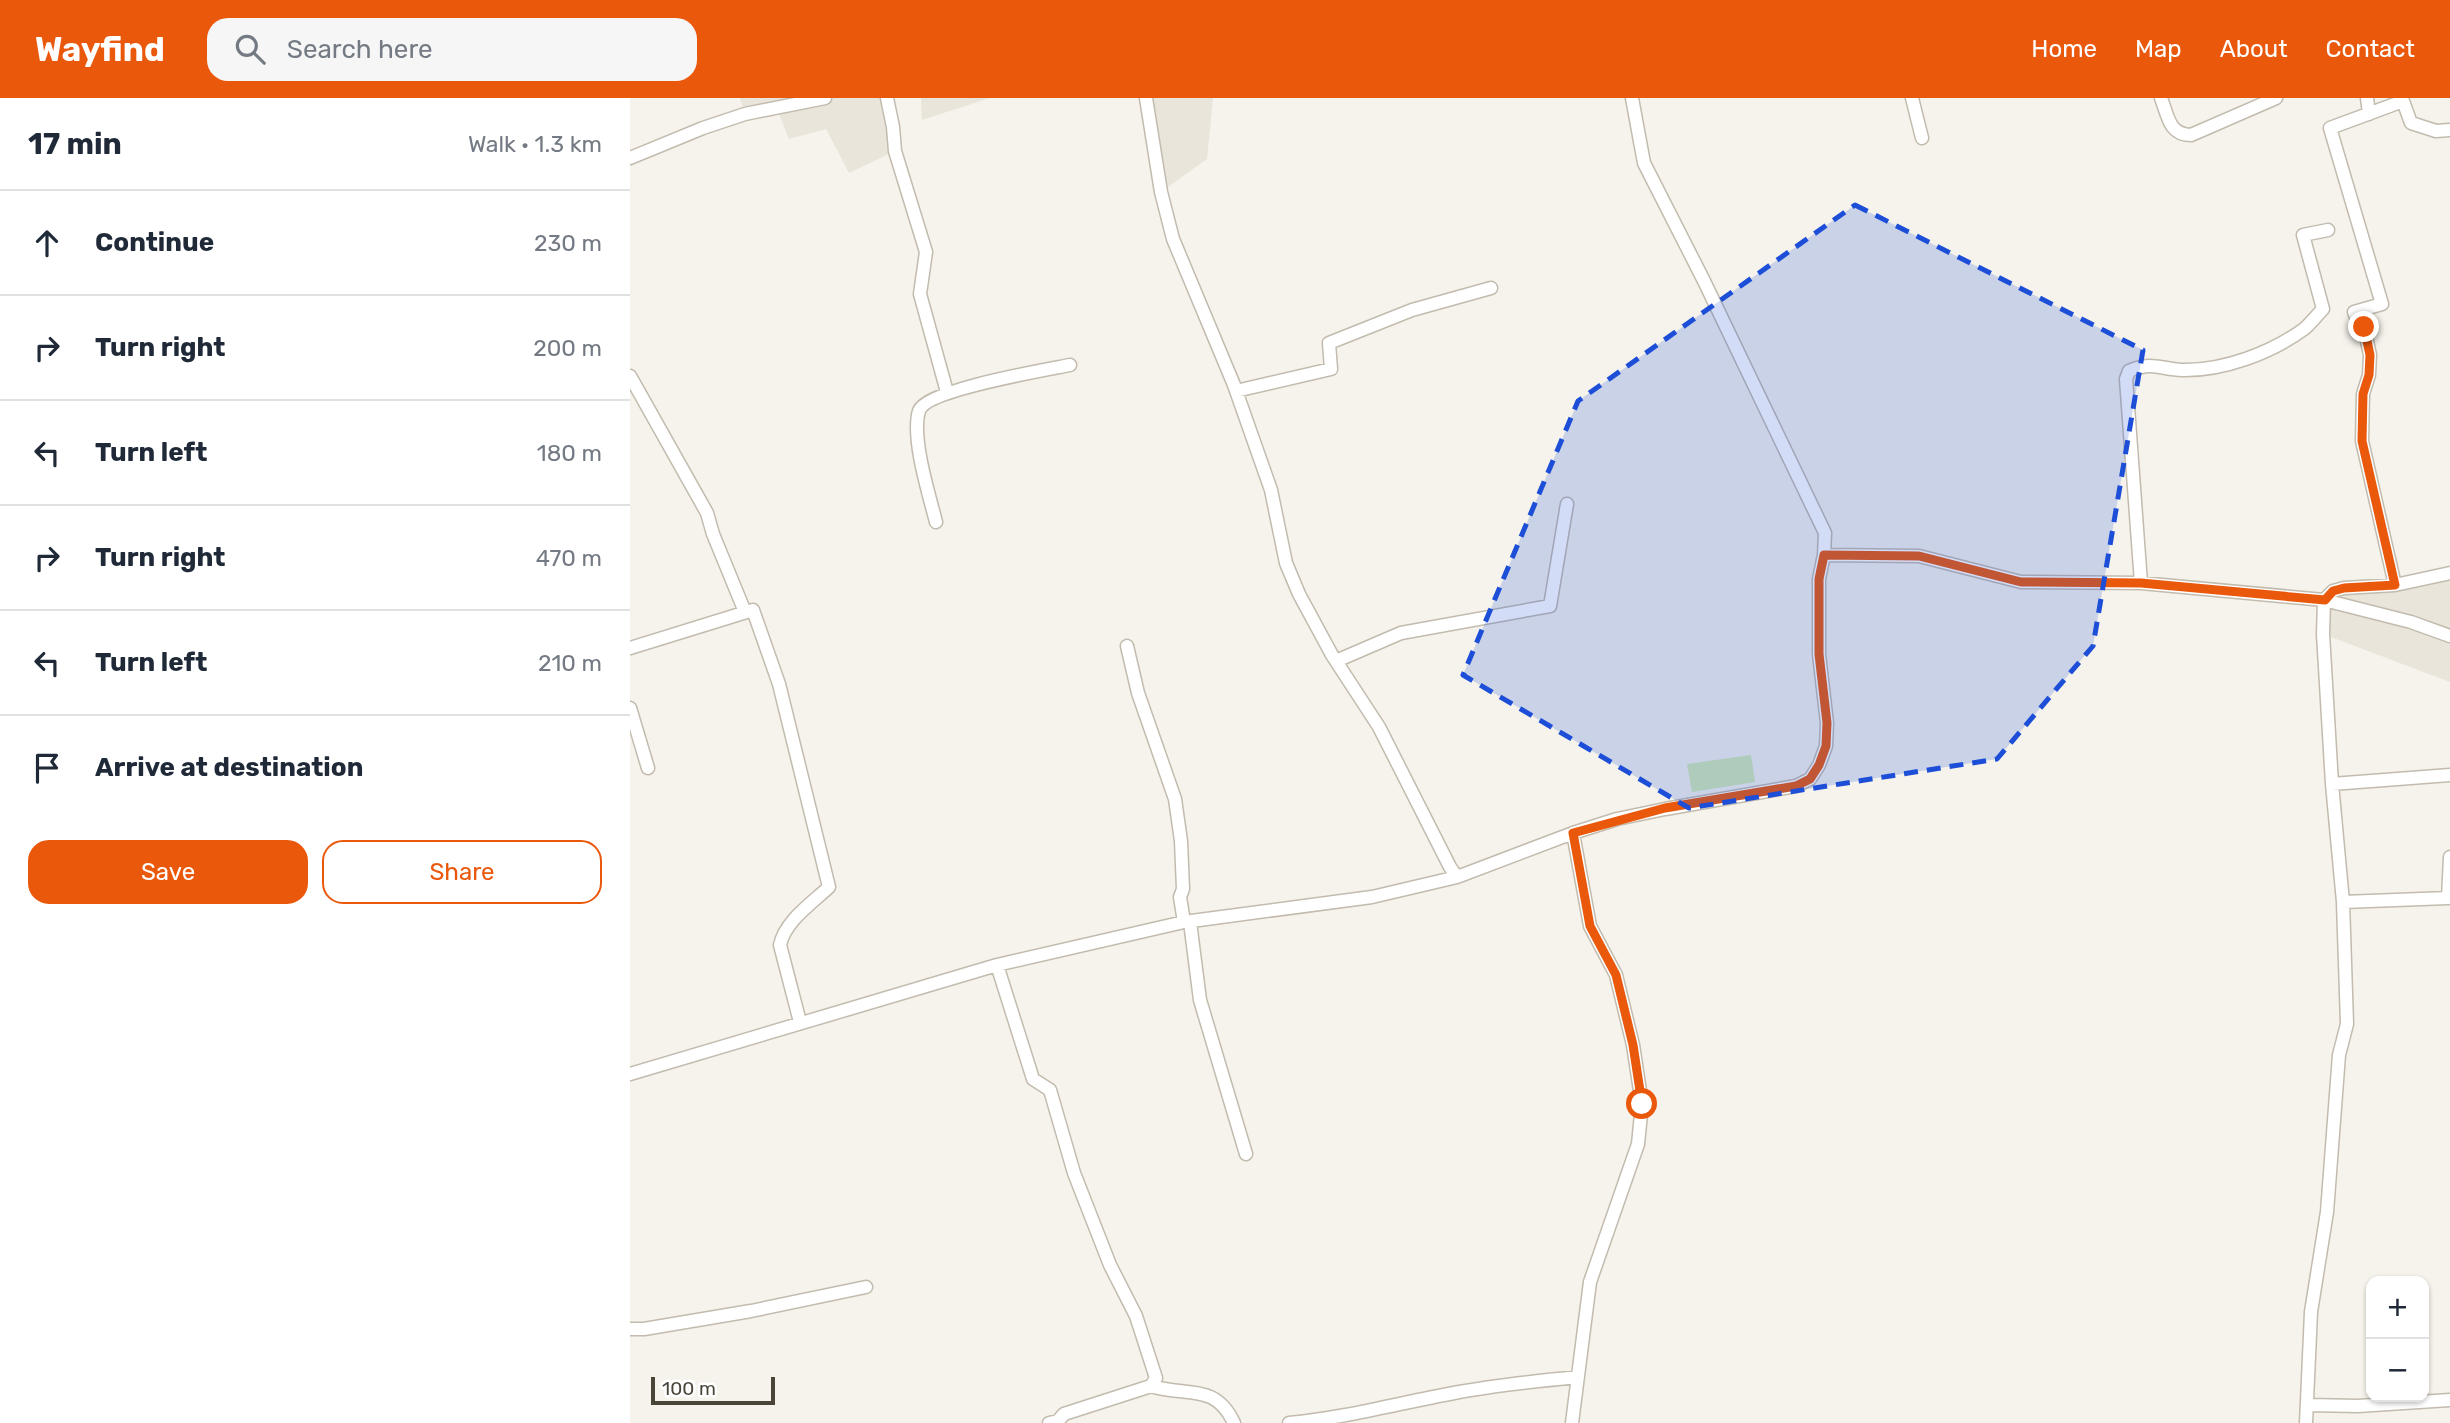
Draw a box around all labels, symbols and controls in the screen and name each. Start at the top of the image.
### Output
search box [207,18,697,81]
text: Wayfind [35,30,165,69]
icon: search [231,30,269,68]
text: Search here [287,34,433,65]
text: Home [2031,35,2097,63]
text: Map [2135,35,2182,63]
text: About [2220,35,2288,63]
text: Contact [2326,35,2415,63]
text: 17 min [28,126,122,162]
text: Walk · 1.3 km [468,130,602,158]
icon: ahead [28,224,66,262]
text: Continue [95,227,214,258]
text: 230 m [534,229,602,257]
route end [2348,311,2379,342]
icon: right [28,329,66,367]
text: Turn right [95,332,225,363]
text: 200 m [533,334,602,362]
icon: left [28,434,66,472]
text: Turn left [95,437,207,468]
text: 180 m [537,439,602,467]
icon: right [28,539,66,577]
text: Turn right [95,542,225,573]
text: 470 m [536,544,602,572]
icon: left [28,644,66,682]
text: Turn left [95,647,207,678]
text: 210 m [538,649,602,677]
icon: arrive [28,749,66,787]
text: Arrive at destination [95,752,363,783]
button: Save [28,840,308,904]
button: Share [322,840,602,904]
route start [1626,1088,1657,1119]
map controls [2366,1276,2429,1402]
button: + [2366,1276,2429,1339]
button: − [2366,1339,2429,1402]
scale bar [651,1374,775,1406]
text: 100 m [662,1377,716,1400]

